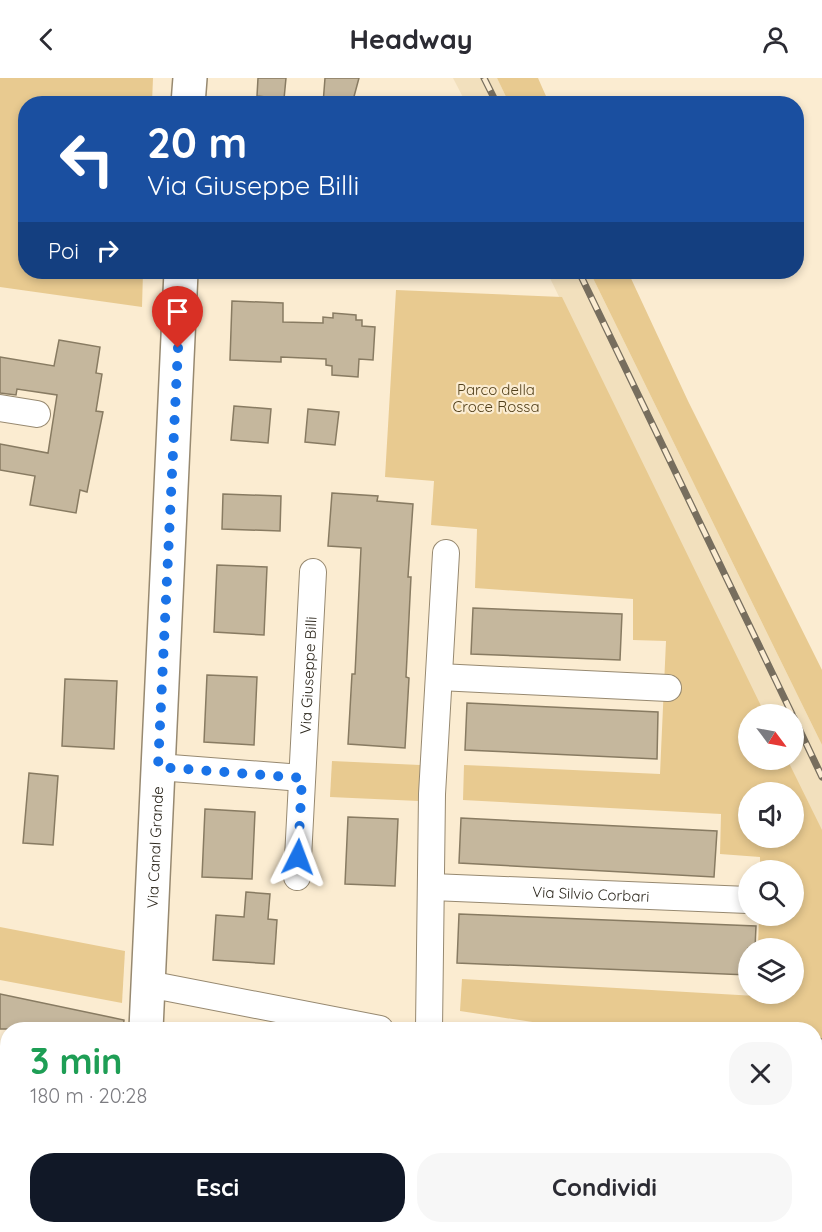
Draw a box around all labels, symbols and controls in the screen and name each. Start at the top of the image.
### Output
text: Headway [349,22,473,56]
icon: back [30,23,63,56]
icon: person [759,23,792,56]
text: 20 m [147,116,247,169]
icon: left [48,120,126,198]
text: Via Giuseppe Billi [147,168,359,202]
icon: right [91,234,124,267]
text: Poi [48,237,79,265]
pin [152,286,203,348]
icon: arrive [161,295,194,328]
park label: Parco della Croce Rossa [453,380,539,416]
street label: Via Giuseppe Billi [295,616,320,735]
north arrow [738,704,804,770]
map controls [738,704,804,1004]
button: sound [738,782,804,848]
street label: Via Canal Grande [142,786,167,909]
position arrow [266,825,330,889]
button: search [738,860,804,926]
street label: Via Silvio Corbari [532,882,650,905]
button: layers [738,938,804,1004]
text: 3 min [30,1038,123,1083]
button: close [729,1042,792,1105]
text: 180 m · 20:28 [30,1083,147,1108]
button: Esci [30,1153,405,1222]
button: Condividi [417,1153,792,1222]

